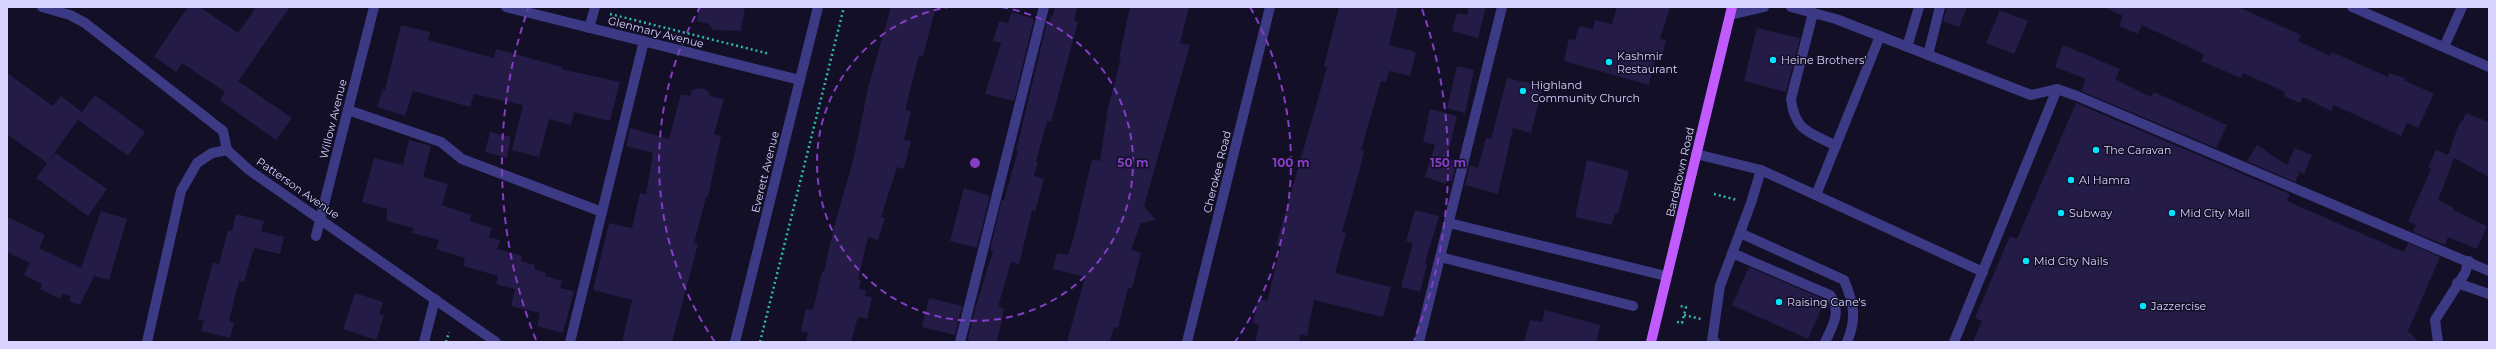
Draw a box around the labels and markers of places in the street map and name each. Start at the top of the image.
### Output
place label: Kashmir Restaurant [1617,49,1678,76]
place label: Heine Brothers’ [1781,53,1867,67]
marker: Heine Brothers’ [1768,55,1778,65]
marker: Kashmir Restaurant [1604,57,1614,67]
place label: Highland Community Church [1531,78,1640,105]
marker: Highland Community Church [1518,86,1528,96]
place label: The Caravan [2104,143,2172,157]
marker: The Caravan [2091,145,2101,155]
centre of rings [968,156,982,170]
place label: Al Hamra [2079,173,2130,187]
marker: Al Hamra [2066,175,2076,185]
place label: Subway [2069,206,2112,220]
place label: Mid City Mall [2180,206,2250,220]
marker: Subway [2056,208,2066,218]
marker: Mid City Mall [2167,208,2177,218]
place label: Mid City Nails [2034,254,2109,268]
marker: Mid City Nails [2021,256,2031,266]
place label: Raising Cane's [1787,295,1867,309]
marker: Raising Cane's [1774,297,1784,307]
place label: Jazzercise [2150,299,2206,313]
marker: Jazzercise [2138,301,2148,311]

